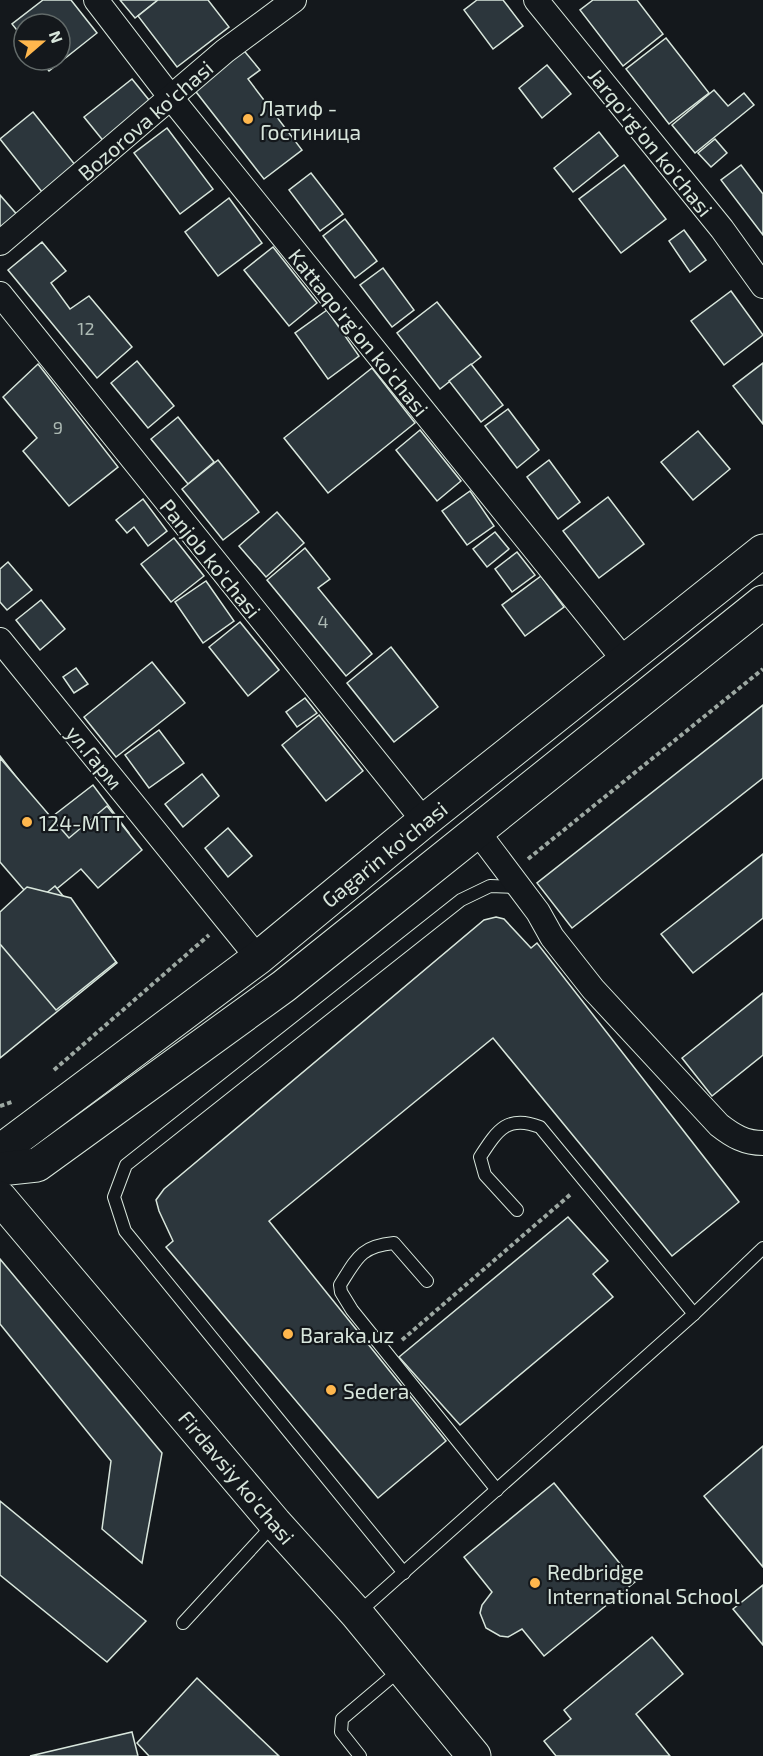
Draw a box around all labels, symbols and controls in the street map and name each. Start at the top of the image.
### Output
north arrow [12,12,72,72]
text: N [46,28,67,45]
street label: Bozorova ko'chasi [72,55,218,185]
street label: Jarqo'rg'on ko'chasi [584,63,718,221]
place label: Латиф - Гостиница [260,95,361,144]
marker: Латиф - Гостиница [241,112,255,126]
street label: Kattaqo'rg'on ko'chasi [284,243,434,421]
house number: 12 [77,317,95,339]
house number: 9 [53,416,63,438]
street label: Panjob ko'chasi [155,494,267,623]
house number: 4 [317,610,329,632]
street label: ул.Гарм [61,720,128,795]
street label: Gagarin ko'chasi [316,796,452,912]
place label: 124-MTT [39,810,124,835]
marker: 124-MTT [20,815,34,829]
place label: Baraka.uz [300,1322,394,1347]
marker: Baraka.uz [281,1327,295,1341]
place label: Sedera [343,1378,409,1403]
marker: Sedera [324,1383,338,1397]
street label: Firdavsiy ko'chasi [174,1405,300,1549]
place label: Redbridge International School [547,1559,741,1608]
marker: Redbridge International School [528,1576,542,1590]

